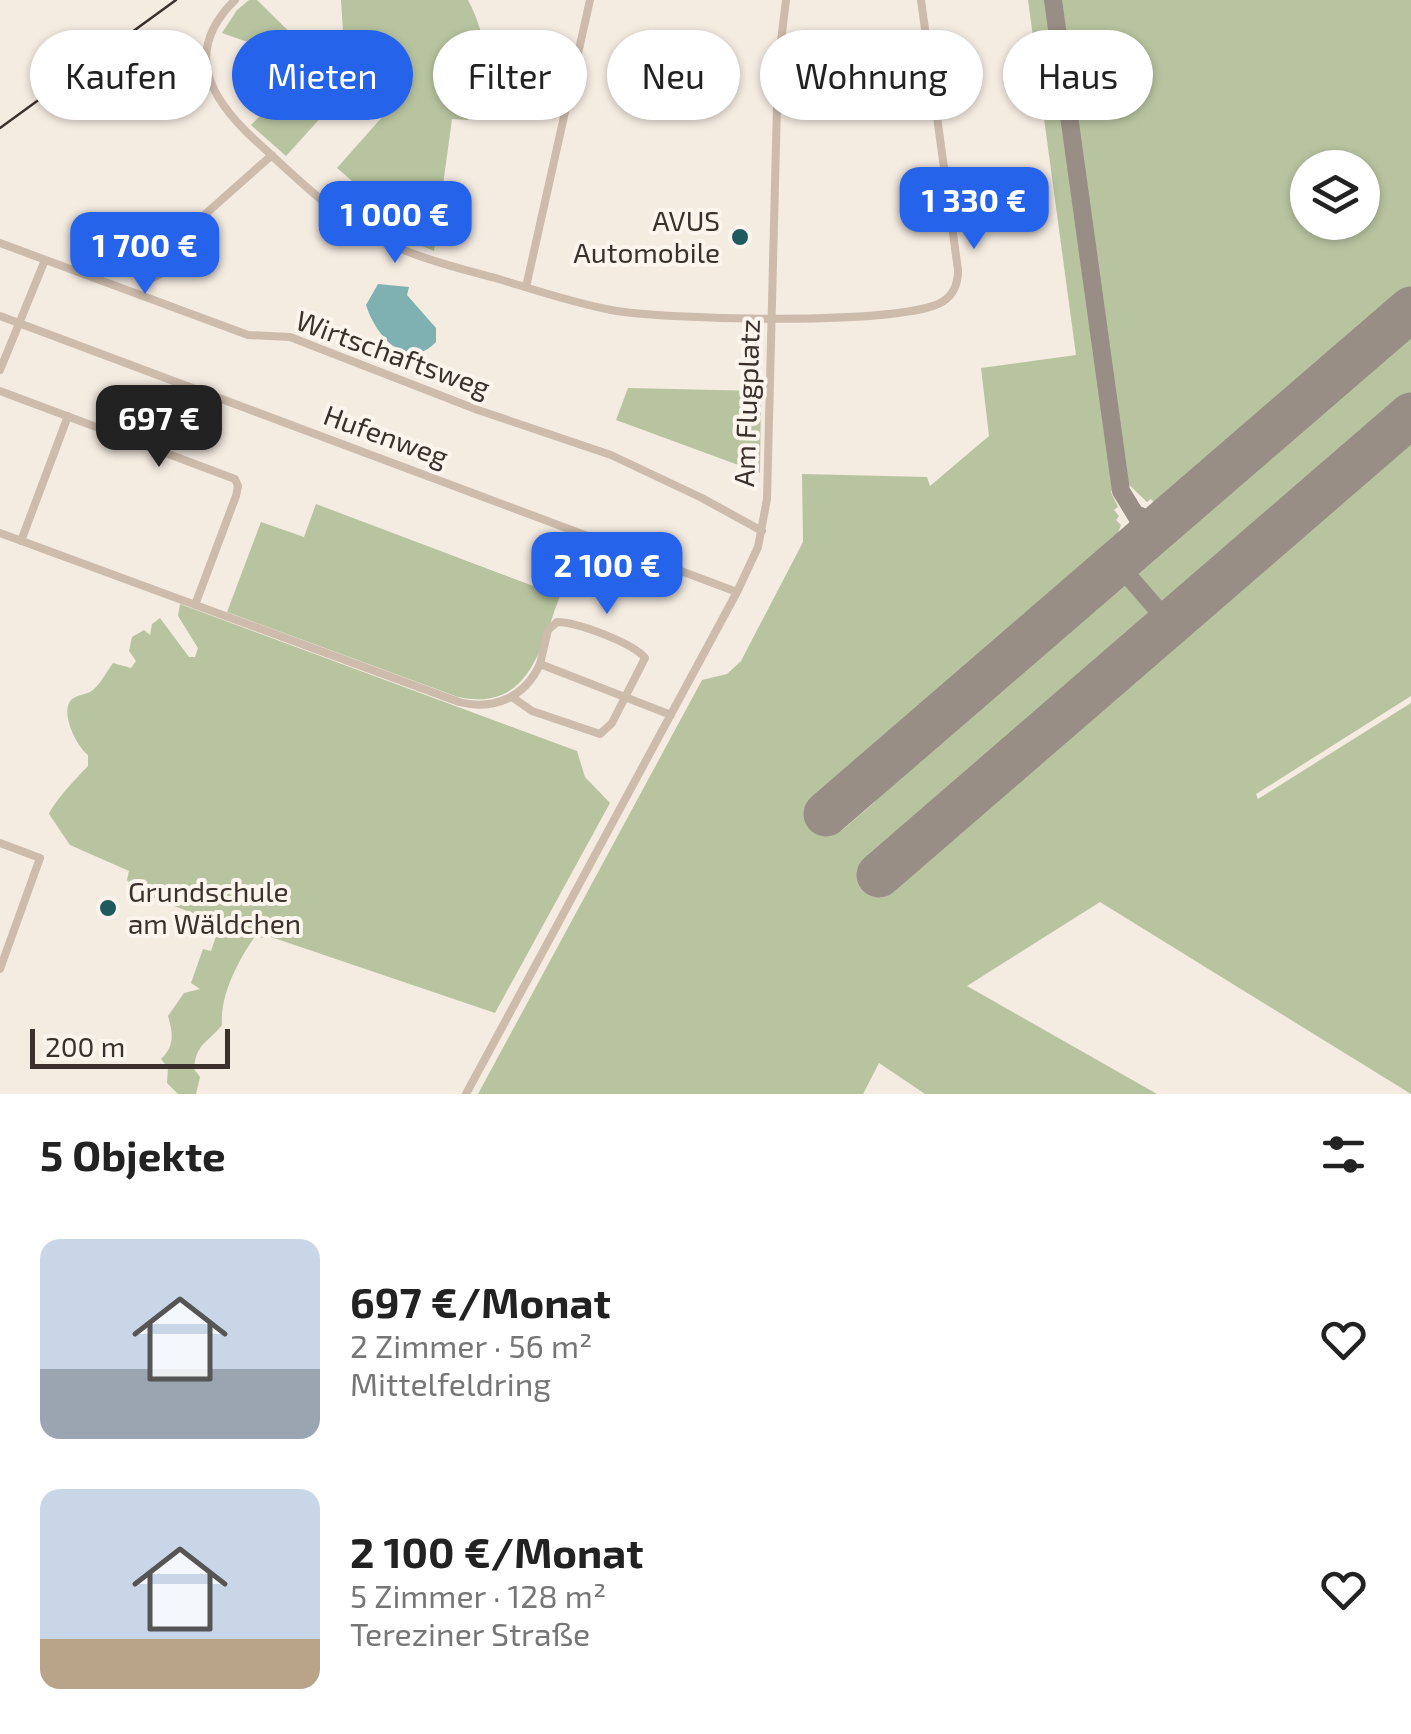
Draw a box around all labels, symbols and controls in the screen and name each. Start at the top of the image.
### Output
chip: Kaufen [30,30,212,120]
chip: Mieten [232,30,413,120]
chip: Filter [433,30,587,120]
chip: Neu [607,30,740,120]
chip: Wohnung [760,30,983,120]
chip: Haus [1003,30,1153,120]
map controls [1290,150,1380,240]
button: layers [1290,150,1380,240]
pin: 1 330 € [882,167,1066,252]
text: 1 330 € [922,180,1026,218]
pin: 1 000 € [303,181,487,266]
text: 1 000 € [341,194,449,232]
place label: AVUS Automobile [573,203,720,269]
pin: 1 700 € [53,212,237,297]
text: 1 700 € [92,225,198,263]
marker: AVUS Automobile [729,226,751,248]
street label: Wirtschaftsweg [292,302,495,404]
street label: Am Flugplatz [726,318,766,488]
pin: 697 € [89,385,229,470]
street label: Hufenweg [319,397,454,473]
text: 697 € [118,398,200,436]
pin: 2 100 € [515,532,699,617]
text: 2 100 € [553,545,661,583]
place label: Grundschule am Wäldchen [128,874,301,940]
marker: Grundschule am Wäldchen [97,897,119,919]
scale bar [30,1024,230,1068]
text: 200 m [45,1029,125,1063]
icon: filters [1316,1127,1371,1182]
text: 5 Objekte [40,1129,226,1179]
text: 697 €/Monat [350,1276,611,1326]
icon: home [120,1279,240,1399]
icon: heart [1316,1312,1371,1367]
text: 2 Zimmer · 56 m² [350,1326,592,1364]
text: Mittelfeldring [350,1364,551,1402]
text: 2 100 €/Monat [350,1526,644,1576]
icon: home [120,1529,240,1649]
icon: heart [1316,1562,1371,1617]
text: 5 Zimmer · 128 m² [350,1576,606,1614]
text: Tereziner Straße [350,1614,590,1652]

